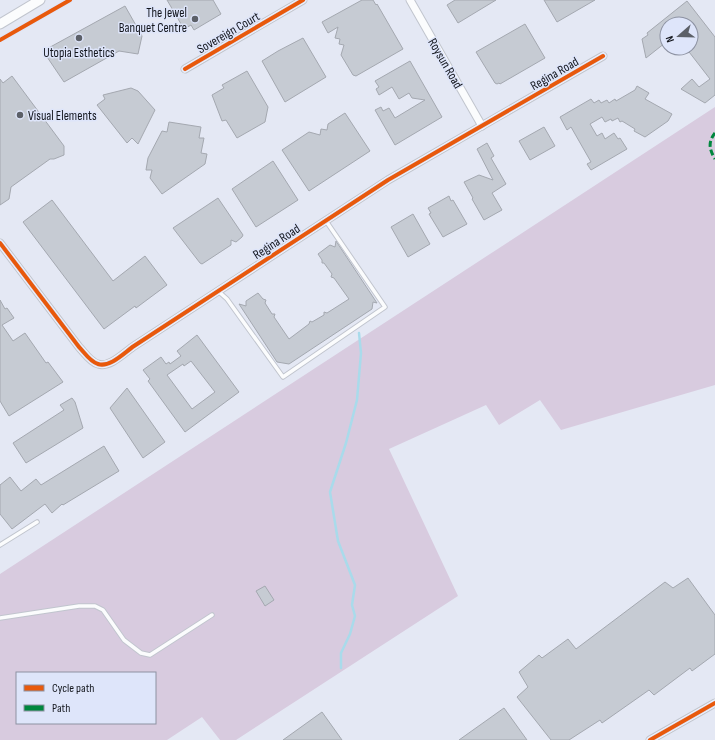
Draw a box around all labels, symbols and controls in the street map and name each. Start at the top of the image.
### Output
place label: The Jewel Banquet Centre [119,5,187,36]
street label: Sovereign Court [194,8,263,57]
marker: The Jewel Banquet Centre [190,14,200,24]
north arrow [659,16,699,56]
marker: Utopia Esthetics [74,33,84,43]
text: N [663,34,677,44]
street label: Roysun Road [424,35,466,92]
place label: Utopia Esthetics [43,45,115,61]
street label: Regina Road [528,54,581,94]
place label: Visual Elements [28,108,97,124]
marker: Visual Elements [15,110,25,120]
street label: Regina Road [250,221,303,263]
legend [16,672,156,724]
text: Cycle path [52,681,94,696]
text: Path [52,701,70,716]

